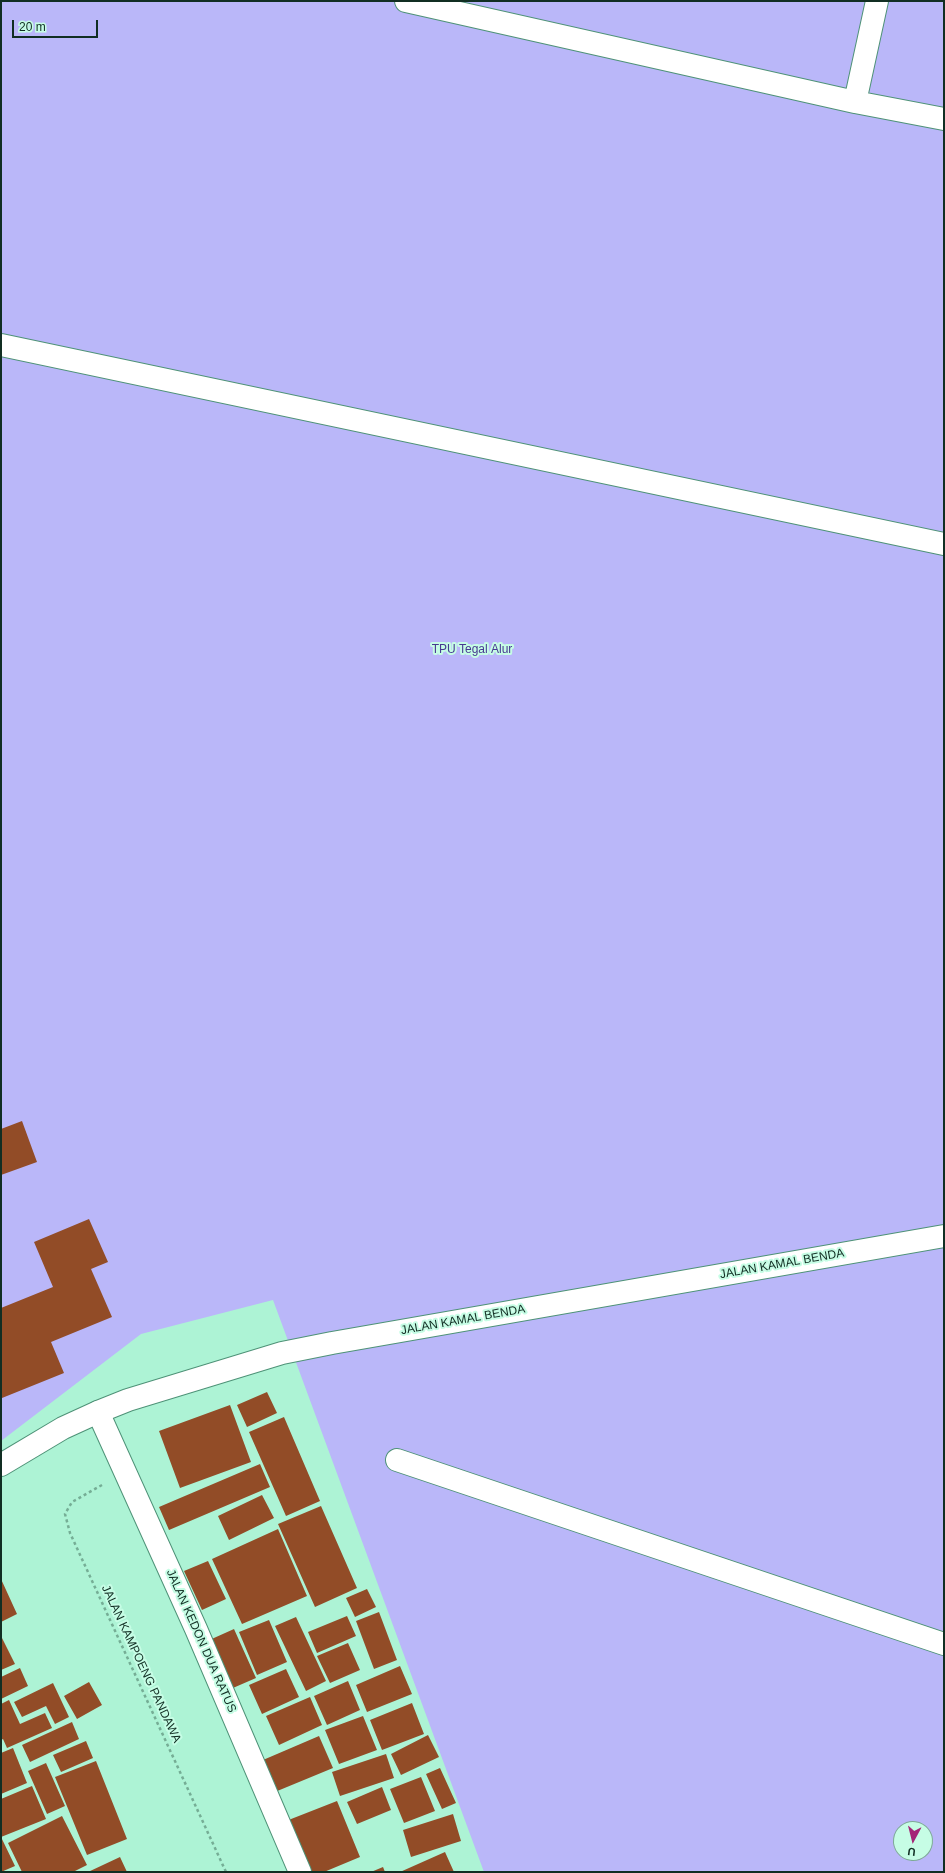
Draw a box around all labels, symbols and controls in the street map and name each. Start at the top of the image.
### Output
scale bar [14,12,100,38]
text: 20 m [19,20,46,34]
park label: TPU Tegal Alur [432,643,512,657]
street label: JALAN KAMAL BENDA [719,1246,845,1282]
street label: JALAN KAMAL BENDA [400,1302,526,1338]
street label: JALAN KEDON DUA RATUS [163,1567,239,1715]
street label: JALAN KAMPOENG PANDAWA [98,1583,184,1745]
north arrow [893,1821,933,1861]
text: U [907,1845,916,1858]

